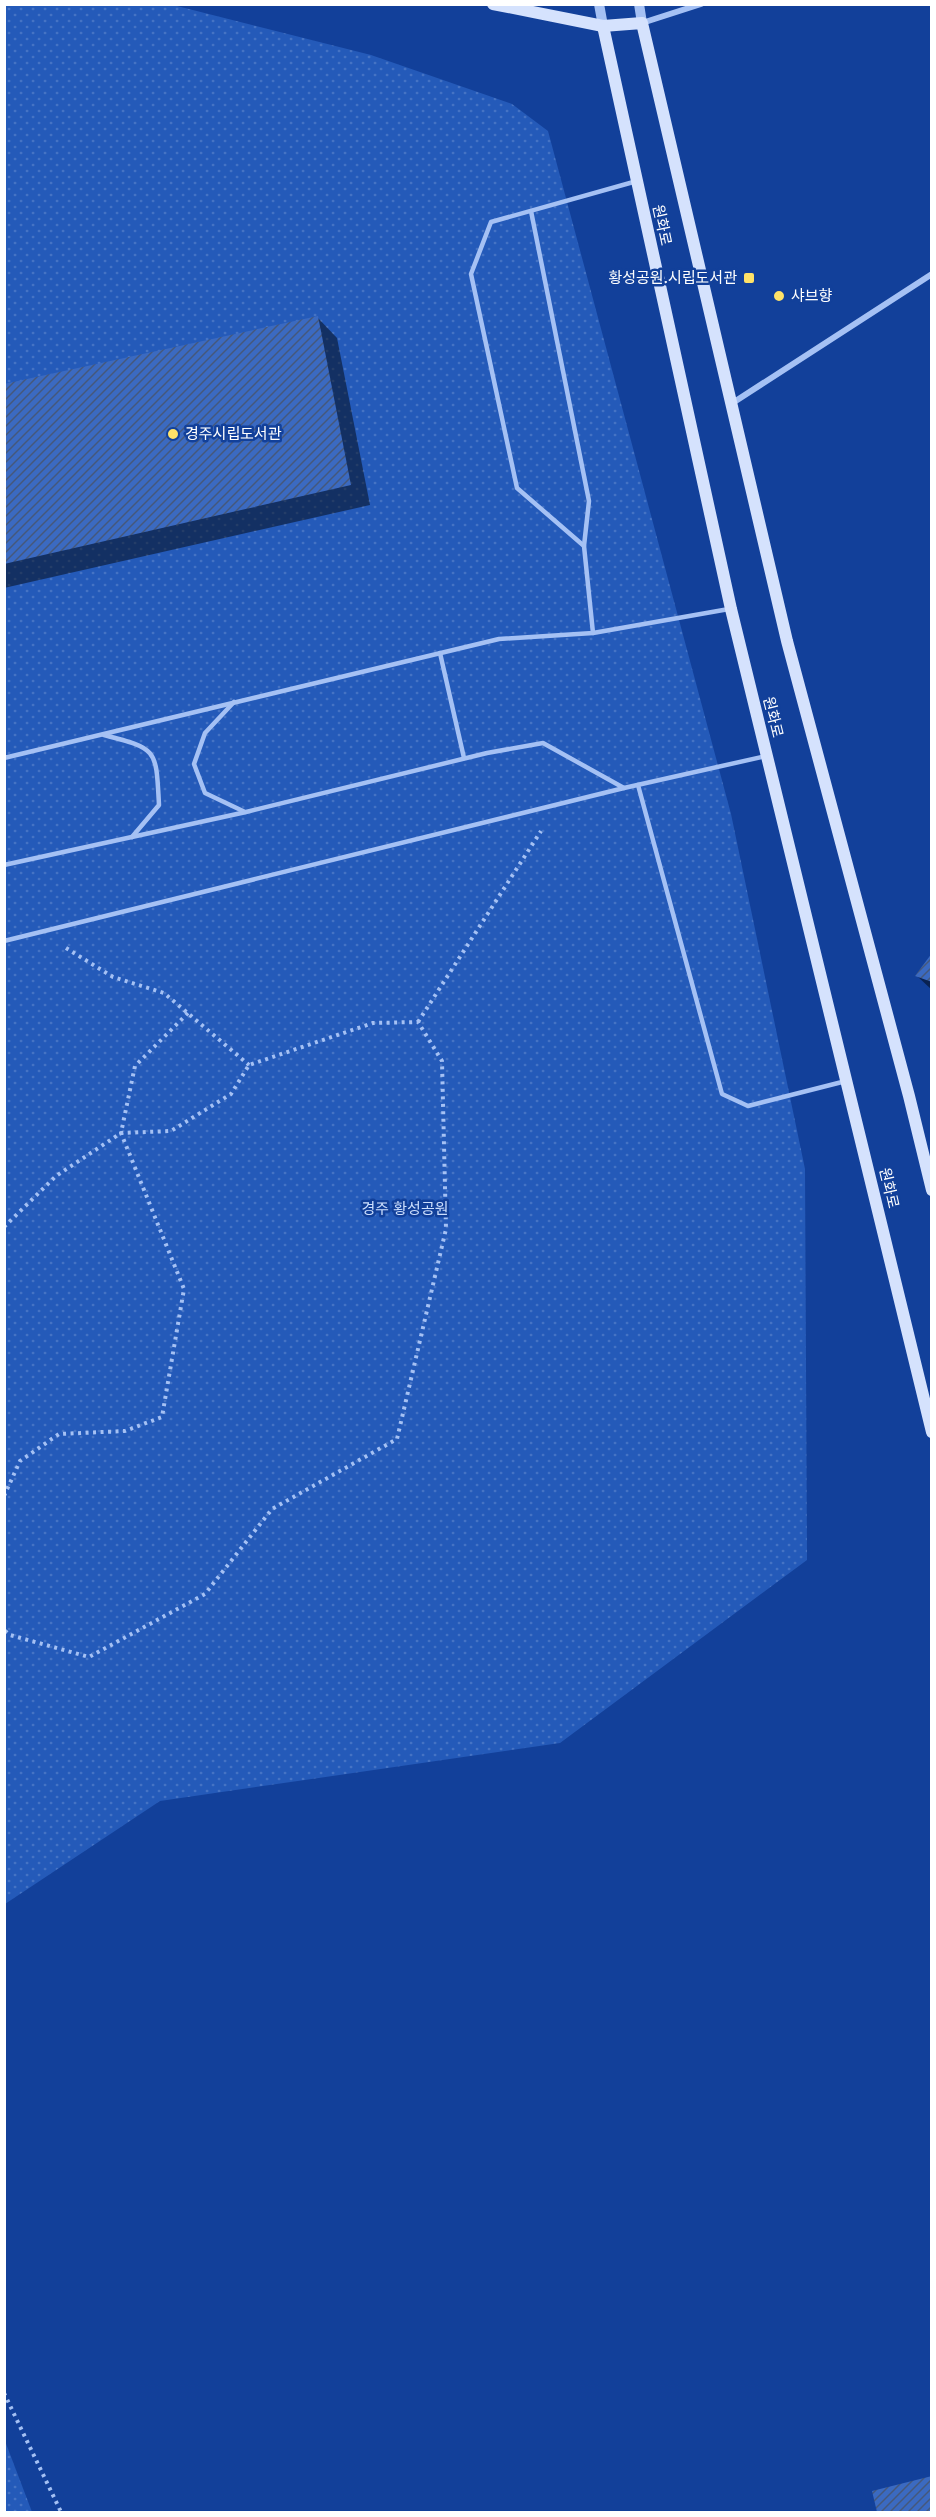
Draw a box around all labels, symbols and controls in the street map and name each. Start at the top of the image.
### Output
street label: 원화로 [649,203,676,247]
place label: 황성공원.시립도서관 [608,268,737,287]
marker: 황성공원.시립도서관 [742,271,756,285]
place label: 샤브향 [791,286,833,305]
marker: 샤브향 [772,289,786,303]
place label: 경주시립도서관 [185,424,282,443]
marker: 경주시립도서관 [166,427,180,441]
street label: 원화로 [759,694,788,739]
street label: 원화로 [876,1166,903,1210]
park label: 경주 황성공원 [361,1199,449,1218]

